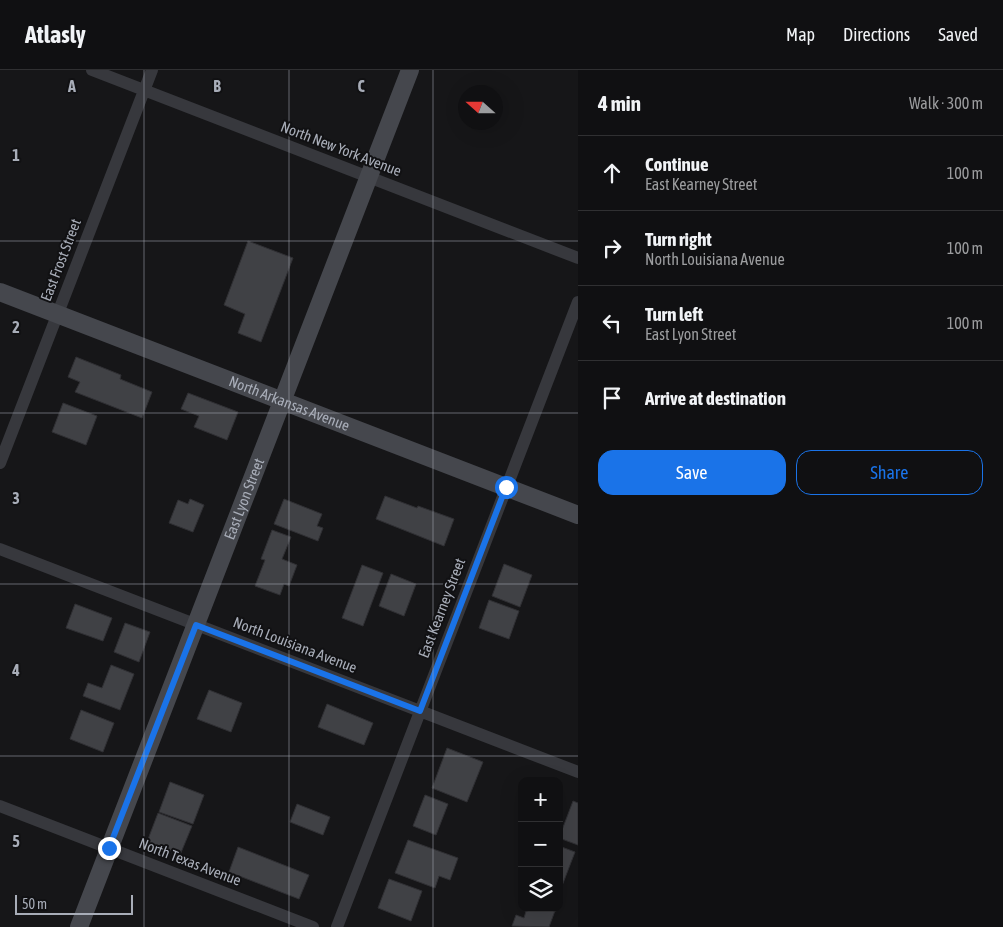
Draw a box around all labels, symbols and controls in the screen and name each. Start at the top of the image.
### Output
text: Atlasly [25,21,86,48]
text: Map [786,24,815,45]
text: Directions [843,24,910,45]
text: Saved [938,24,978,45]
text: A [67,77,76,95]
text: B [213,77,221,95]
text: C [357,77,365,95]
north arrow [458,85,503,130]
text: 4 min [598,91,641,115]
text: Walk · 300 m [909,94,983,112]
street label: North New York Avenue [278,118,404,179]
text: 1 [12,146,20,164]
text: Continue [645,153,709,175]
icon: ahead [598,159,626,187]
text: 100 m [947,164,983,182]
text: East Kearney Street [645,175,757,193]
street label: East Frost Street [37,216,84,303]
text: Turn right [645,228,712,250]
icon: right [598,234,626,262]
text: 100 m [947,239,983,257]
text: North Louisiana Avenue [645,250,785,268]
text: Turn left [645,303,703,325]
icon: left [598,309,626,337]
text: 100 m [947,314,983,332]
text: 2 [12,318,20,336]
text: East Lyon Street [645,325,736,343]
street label: North Arkansas Avenue [227,372,352,434]
icon: arrive [598,384,626,412]
text: Arrive at destination [645,387,786,409]
button: Save [598,450,786,495]
button: Share [796,450,983,495]
street label: East Lyon Street [221,456,267,542]
route start [495,476,518,499]
text: 3 [12,489,20,507]
street label: East Kearney Street [415,556,468,660]
street label: North Louisiana Avenue [231,613,360,676]
text: 4 [11,661,20,679]
map controls [518,777,563,912]
button: + [518,777,563,822]
button: − [518,822,563,867]
text: 5 [12,832,20,850]
street label: North Texas Avenue [137,834,244,889]
route end [98,837,121,860]
button: layers [518,867,563,912]
scale bar [15,892,132,915]
text: 50 m [22,896,47,912]

